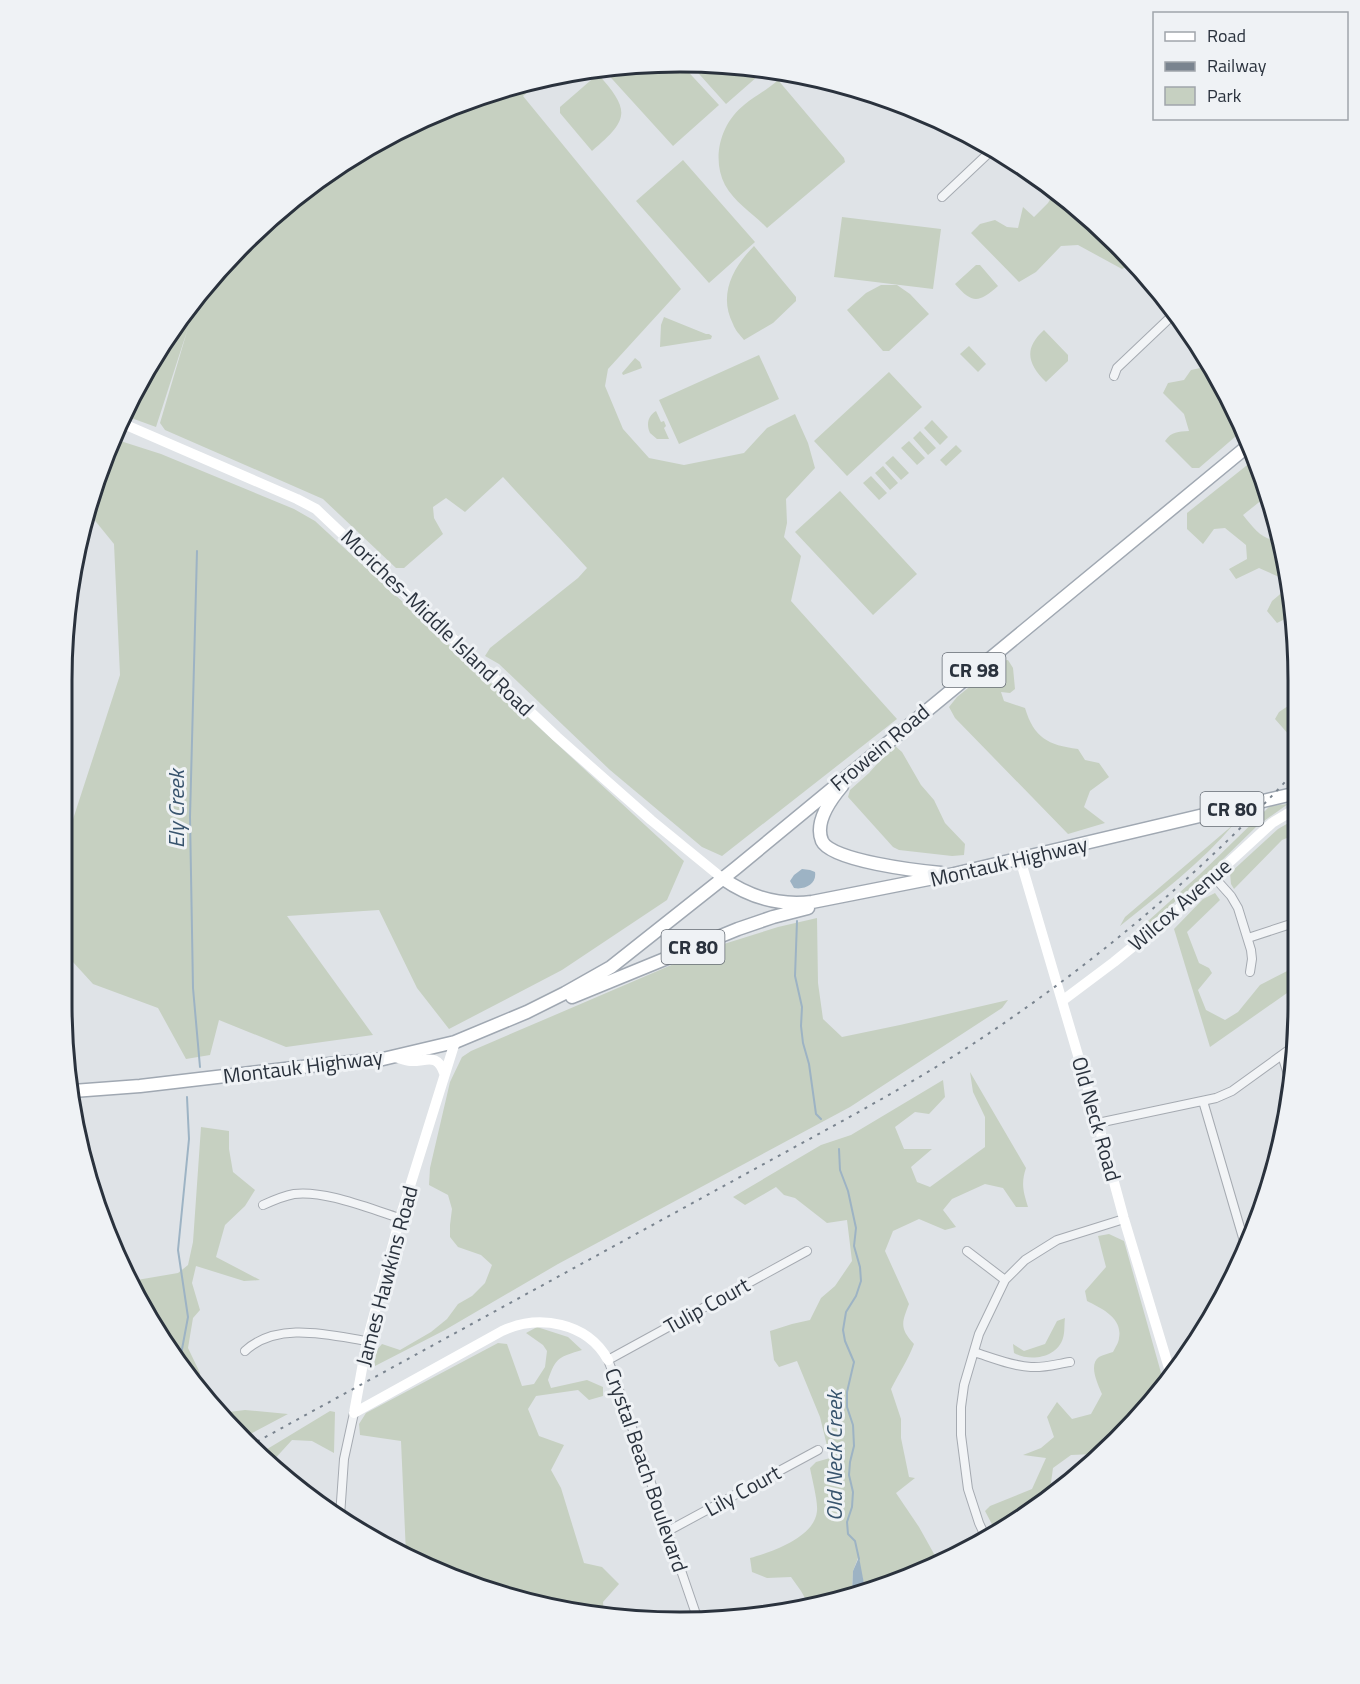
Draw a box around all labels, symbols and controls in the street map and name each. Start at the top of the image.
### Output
legend [1153,12,1348,120]
text: Road [1207,22,1246,49]
text: Railway [1207,52,1267,79]
text: Park [1207,82,1242,109]
street label: Moriches-Middle Island Road [334,521,541,723]
road number: CR 98 [942,653,1006,687]
street label: Frowein Road [823,696,936,798]
water label: Ely Creek [159,768,193,848]
road number: CR 80 [1200,792,1264,826]
street label: Montauk Highway [927,827,1091,895]
street label: Wilcox Avenue [1121,850,1238,958]
road number: CR 80 [662,930,724,964]
street label: Montauk Highway [221,1040,385,1092]
street label: Old Neck Road [1064,1053,1130,1185]
street label: James Hawkins Road [347,1182,426,1370]
street label: Tulip Court [658,1268,756,1342]
street label: Crystal Beach Boulevard [597,1363,697,1576]
water label: Old Neck Creek [817,1389,851,1521]
street label: Lily Court [699,1456,787,1524]

